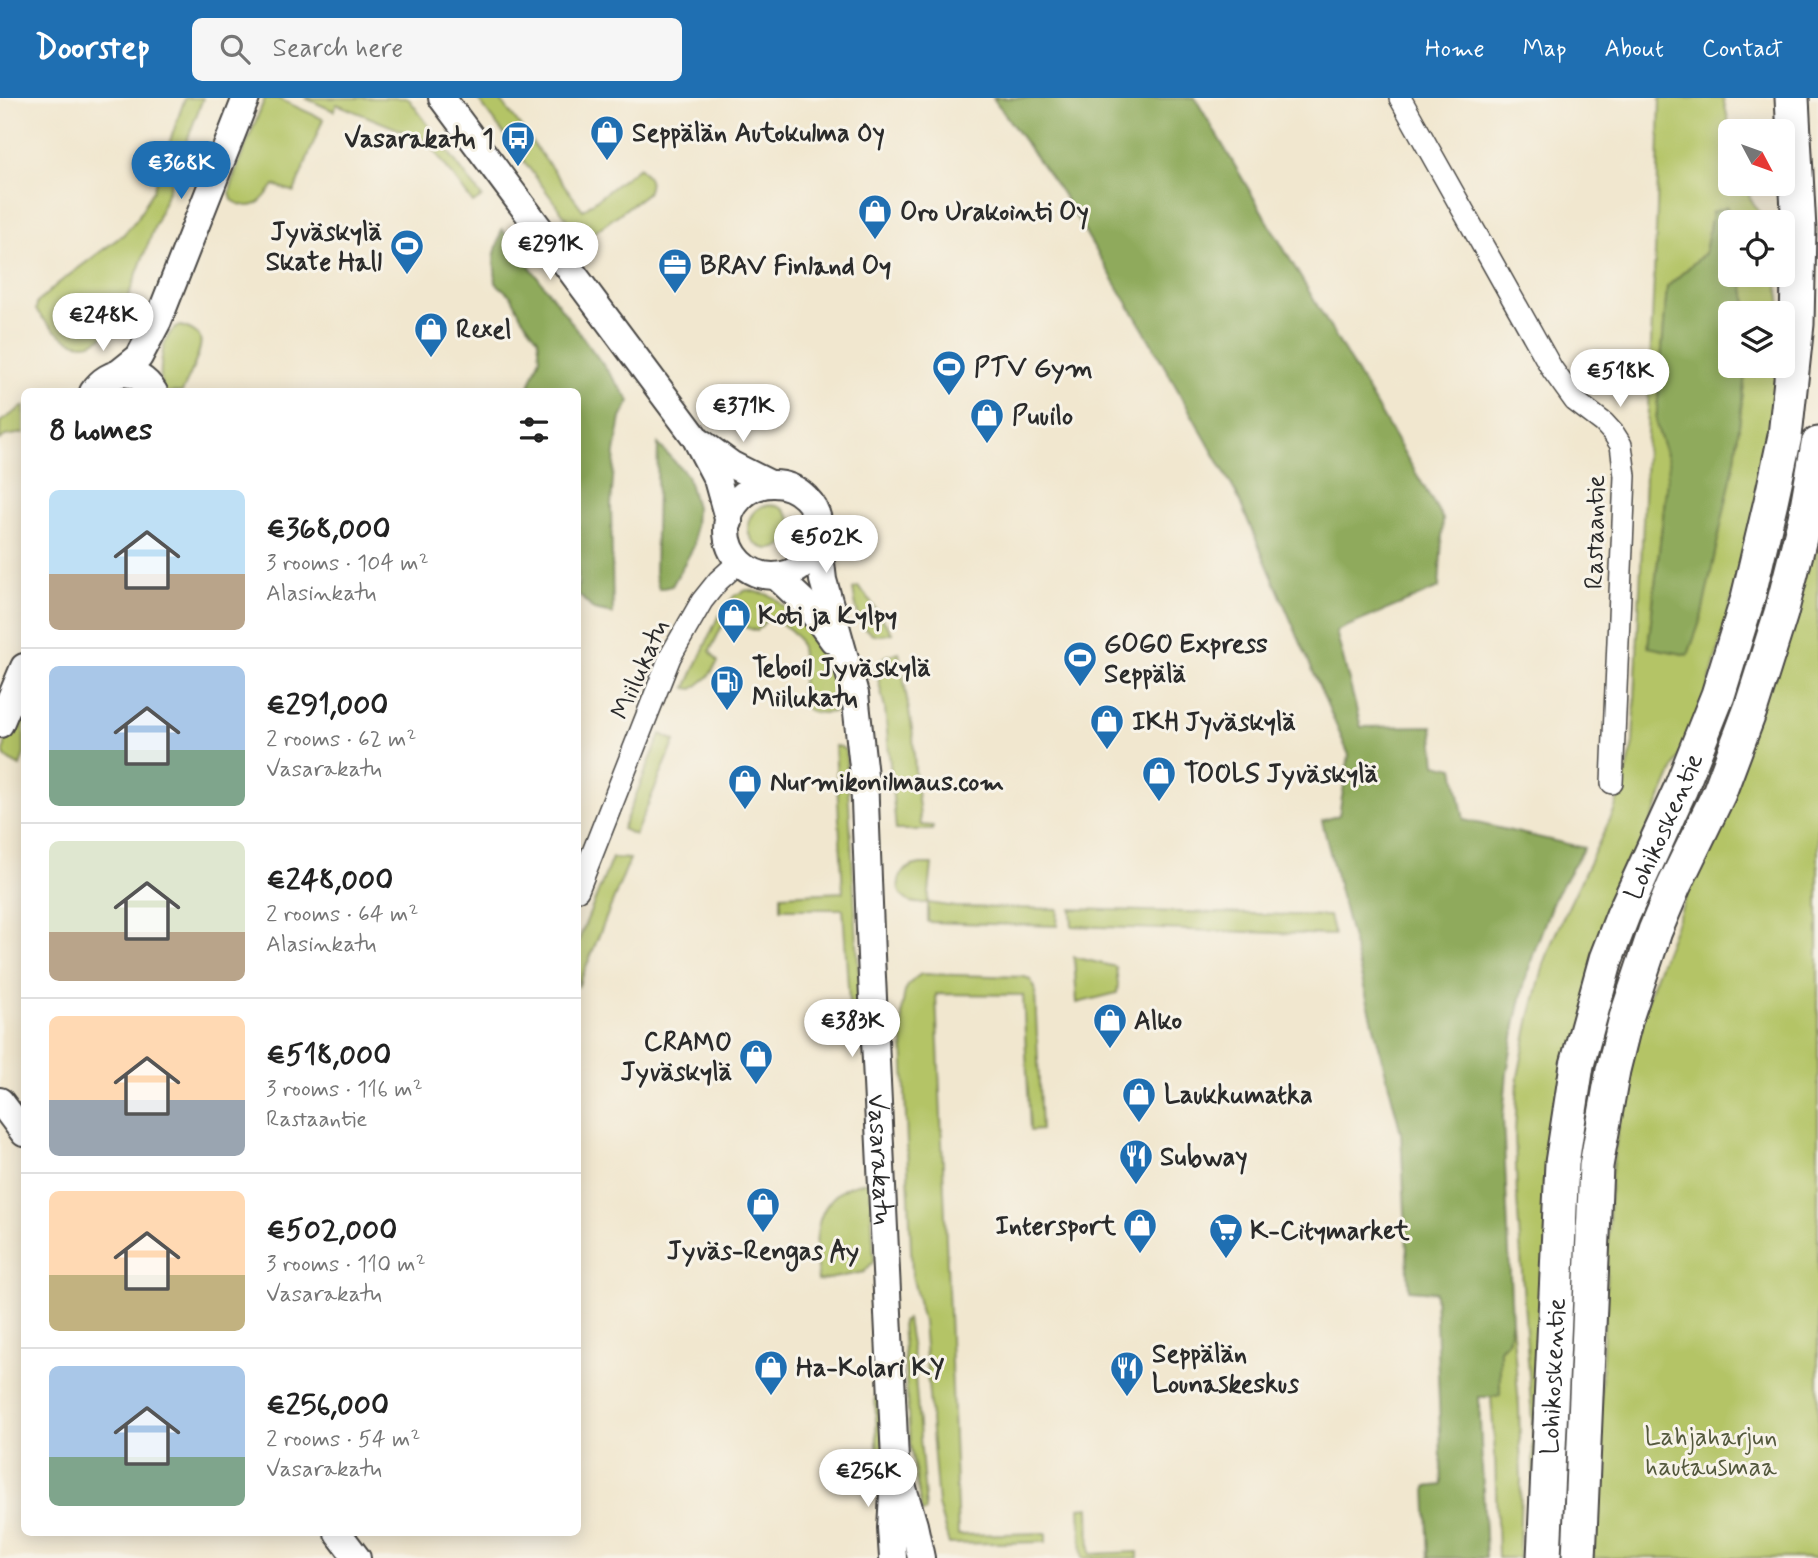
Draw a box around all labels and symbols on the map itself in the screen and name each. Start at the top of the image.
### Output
shop icon: Seppälän Autokulma Oy [588,113,626,162]
place label: Seppälän Autokulma Oy [632,117,885,151]
bus stop icon: Vasarakatu 1 [499,119,537,168]
north arrow [1718,119,1796,196]
place label: Vasarakatu 1 [344,123,494,157]
pin: €368K [132,141,230,201]
shop icon: Oro Urakointi Oy [856,192,894,241]
place label: Oro Urakointi Oy [900,196,1089,230]
place label: Jyväskylä Skate Hall [266,216,382,280]
pin: €291K [501,222,599,282]
sports icon: Jyväskylä Skate Hall [388,227,426,276]
office icon: BRAV Finland Oy [656,246,694,295]
place label: BRAV Finland Oy [700,250,891,284]
pin: €248K [54,294,152,353]
shop icon: Rexel [412,310,450,359]
place label: Rexel [456,314,511,348]
sports icon: PTV Gym [930,348,968,397]
pin: €518K [1571,350,1669,409]
place label: PTV Gym [974,352,1093,386]
pin: €371K [694,384,792,444]
shop icon: Puuilo [968,396,1006,445]
place label: Puuilo [1012,400,1073,434]
street label: Rastaantie [1578,474,1614,590]
pin: €502K [777,516,875,575]
shop icon: Koti ja Kylpy [715,596,753,645]
place label: Koti ja Kylpy [758,600,897,634]
street label: Miilukatu [604,615,678,725]
place label: GOGO Express Seppälä [1104,628,1268,692]
sports icon: GOGO Express Seppälä [1061,639,1099,688]
place label: Teboil Jyväskylä Miilukatu [752,652,931,716]
fuel station icon: Teboil Jyväskylä Miilukatu [708,663,746,712]
shop icon: IKH Jyväskylä [1088,702,1126,751]
place label: IKH Jyväskylä [1132,706,1296,740]
street label: Lohikoskentie [1617,748,1712,906]
shop icon: TOOLS Jyväskylä [1140,754,1178,803]
place label: TOOLS Jyväskylä [1184,758,1378,792]
shop icon: Nurmikonilmaus.com [726,762,764,811]
place label: Nurmikonilmaus.com [770,766,1004,800]
pin: €383K [803,1000,901,1059]
shop icon: Alko [1091,1001,1129,1050]
place label: Alko [1134,1005,1182,1039]
place label: CRAMO Jyväskylä [620,1026,732,1090]
shop icon: CRAMO Jyväskylä [737,1037,775,1086]
shop icon: Laukkumatka [1120,1075,1158,1124]
place label: Laukkumatka [1164,1079,1313,1113]
street label: Vasarakatu [859,1093,899,1226]
restaurant icon: Subway [1117,1137,1155,1186]
place label: Subway [1160,1141,1248,1175]
shop icon: Jyväs-Rengas Ay [744,1185,782,1234]
shop icon: Intersport [1121,1206,1159,1255]
place label: Intersport [995,1210,1117,1244]
supermarket icon: K-Citymarket [1207,1211,1245,1260]
place label: K-Citymarket [1250,1215,1410,1249]
place label: Jyväs-Rengas Ay [667,1235,859,1272]
street label: Lohikoskentie [1534,1297,1575,1456]
place label: Seppälän Lounaskeskus [1152,1338,1300,1402]
shop icon: Ha-Kolari KY [752,1348,790,1397]
restaurant icon: Seppälän Lounaskeskus [1108,1349,1146,1398]
place label: Ha-Kolari KY [796,1352,945,1386]
park label: Lahjaharjun hautausmaa [1645,1421,1777,1485]
pin: €256K [819,1450,917,1509]

